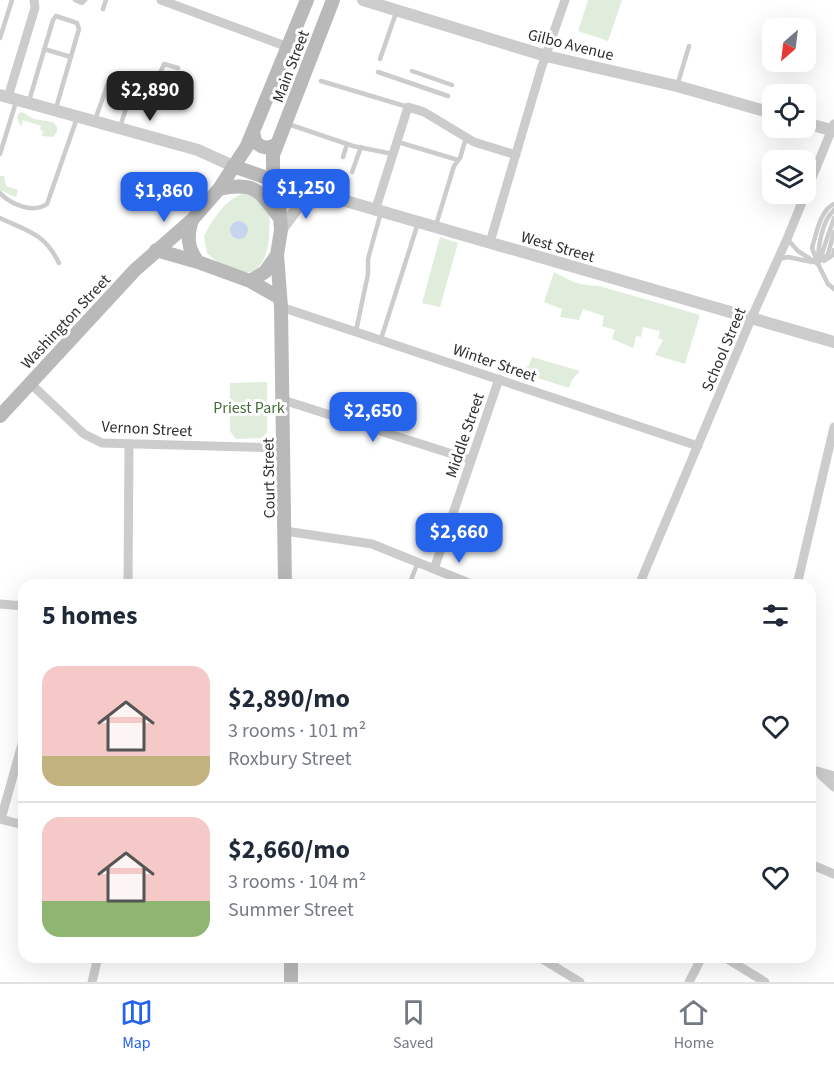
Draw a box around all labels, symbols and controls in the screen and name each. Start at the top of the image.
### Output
north arrow [762,18,816,72]
map controls [762,18,816,204]
street label: Gilbo Avenue [525,24,616,66]
street label: Main Street [267,27,315,106]
pin: $2,890 [101,71,199,122]
text: $2,890 [121,76,179,104]
button: locate [762,84,816,138]
button: layers [762,150,816,204]
pin: $1,250 [257,169,355,220]
pin: $1,860 [115,172,213,223]
text: $1,250 [277,174,335,202]
text: $1,860 [135,177,193,205]
street label: West Street [518,226,598,268]
street label: Washington Street [16,269,116,374]
street label: School Street [696,303,752,395]
street label: Winter Street [450,338,540,388]
street label: Middle Street [440,389,490,481]
pin: $2,650 [324,392,422,443]
park label: Priest Park [213,397,285,419]
text: $2,650 [344,397,402,425]
street label: Vernon Street [101,416,194,442]
street label: Court Street [257,437,281,519]
pin: $2,660 [410,513,508,564]
text: $2,660 [430,518,488,546]
text: 5 homes [42,597,137,634]
icon: filters [759,599,792,632]
text: $2,890/mo [228,680,350,717]
icon: home [90,690,162,762]
icon: heart [759,710,792,743]
text: 3 rooms · 101 m² [228,717,366,745]
text: Roxbury Street [228,745,351,773]
text: $2,660/mo [228,831,350,868]
icon: home [90,841,162,913]
icon: heart [759,861,792,894]
text: 3 rooms · 104 m² [228,868,366,896]
text: Summer Street [228,896,354,924]
tab: Map [120,996,153,1054]
tab: Saved [393,996,434,1054]
tab: Home [674,996,714,1054]

